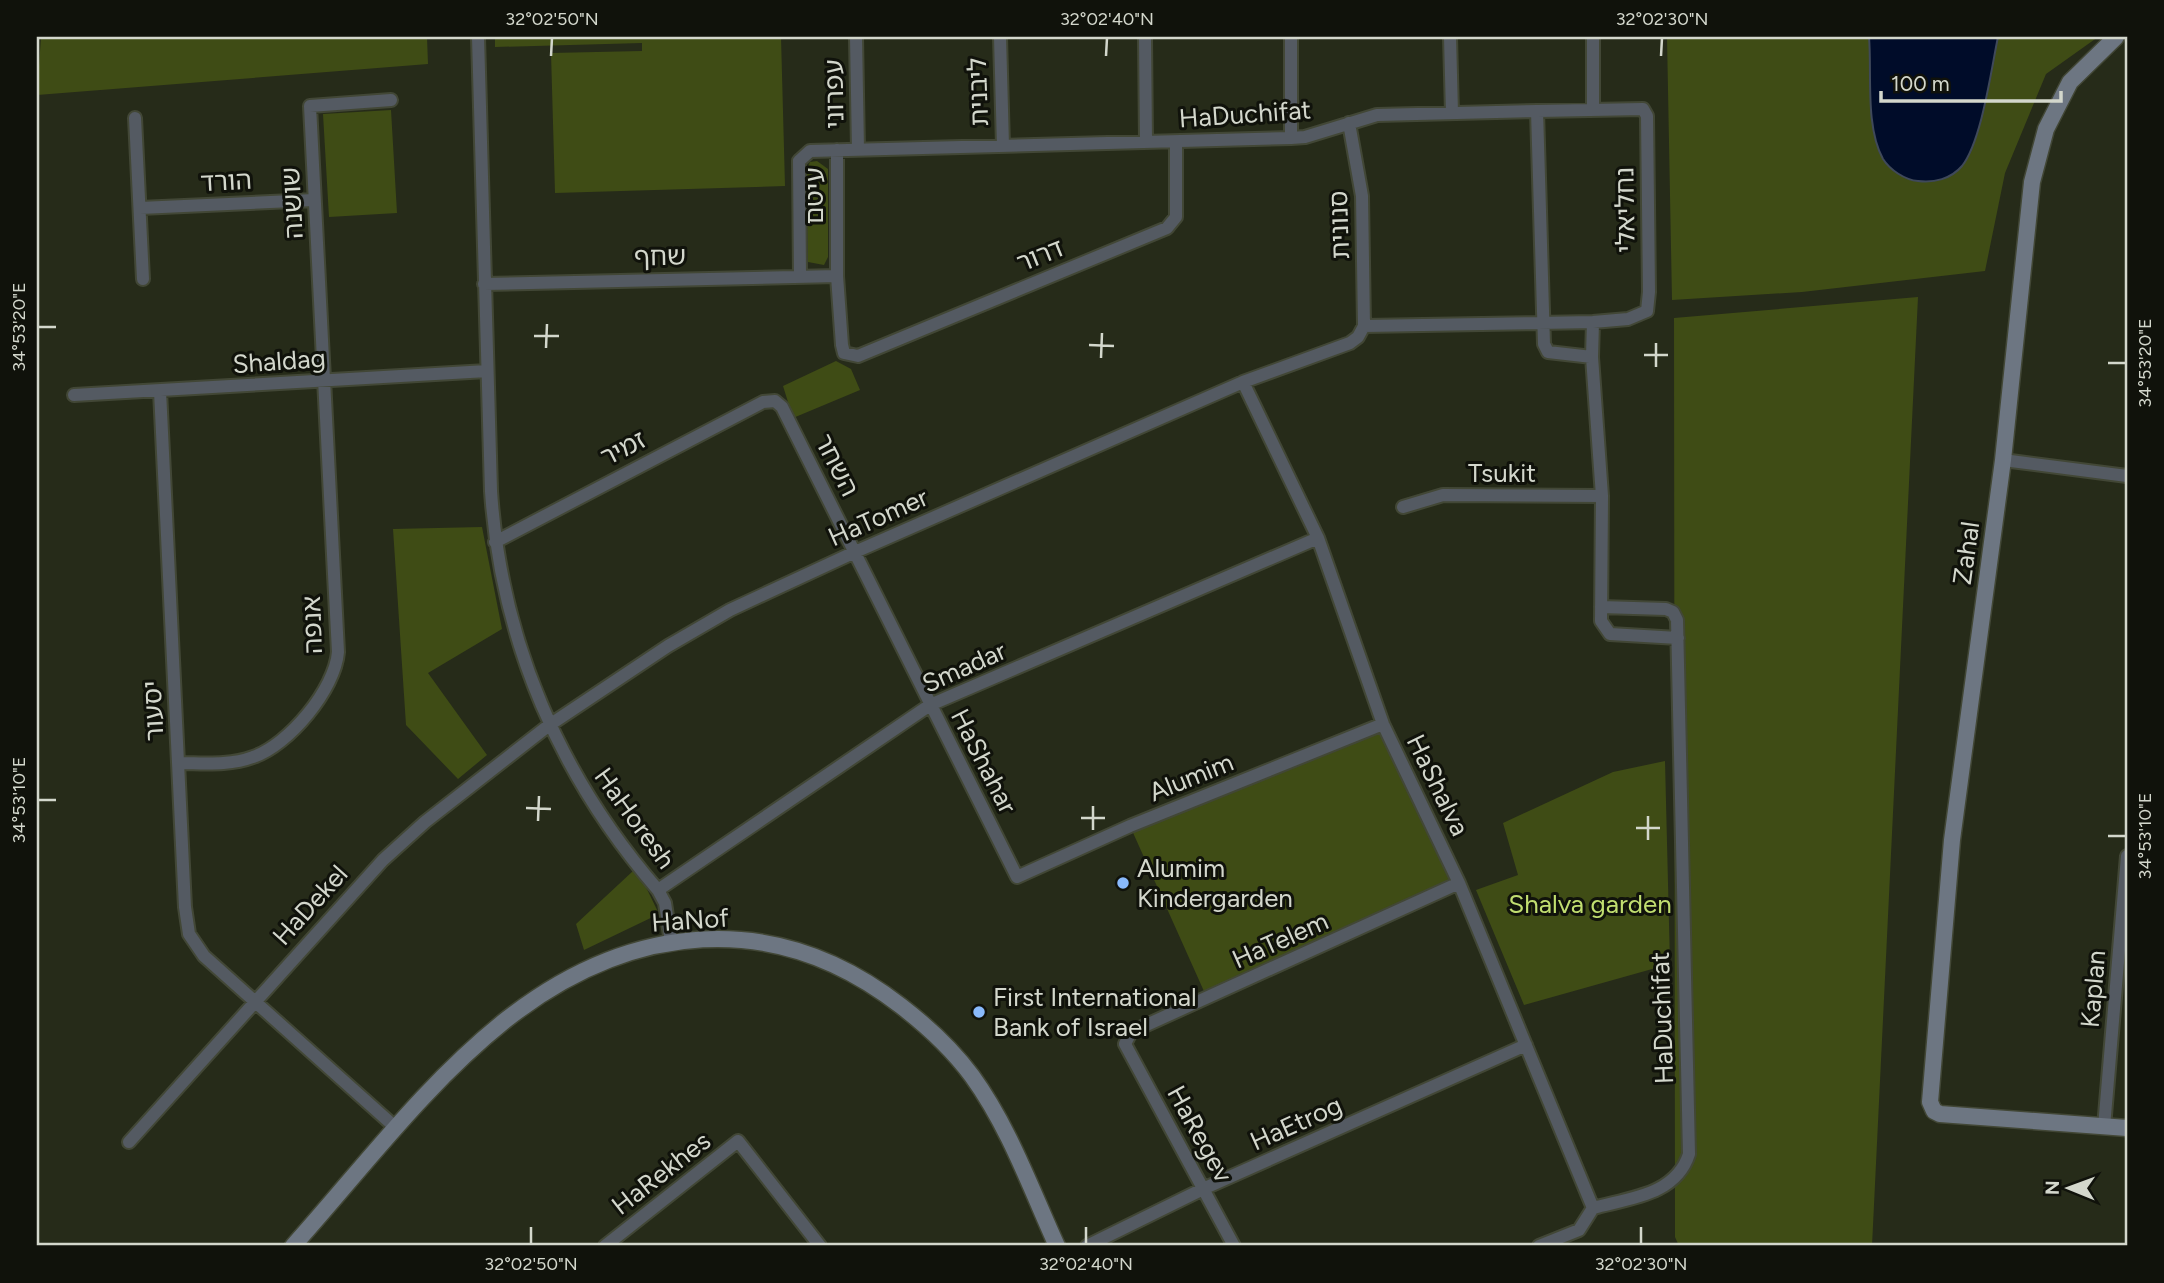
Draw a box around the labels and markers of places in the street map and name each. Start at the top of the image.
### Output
place label: Alumim Kindergarden [1137,852,1293,914]
marker: Alumim Kindergarden [1115,875,1131,891]
place label: First International Bank of Israel [993,981,1197,1043]
marker: First International Bank of Israel [971,1004,987,1020]

